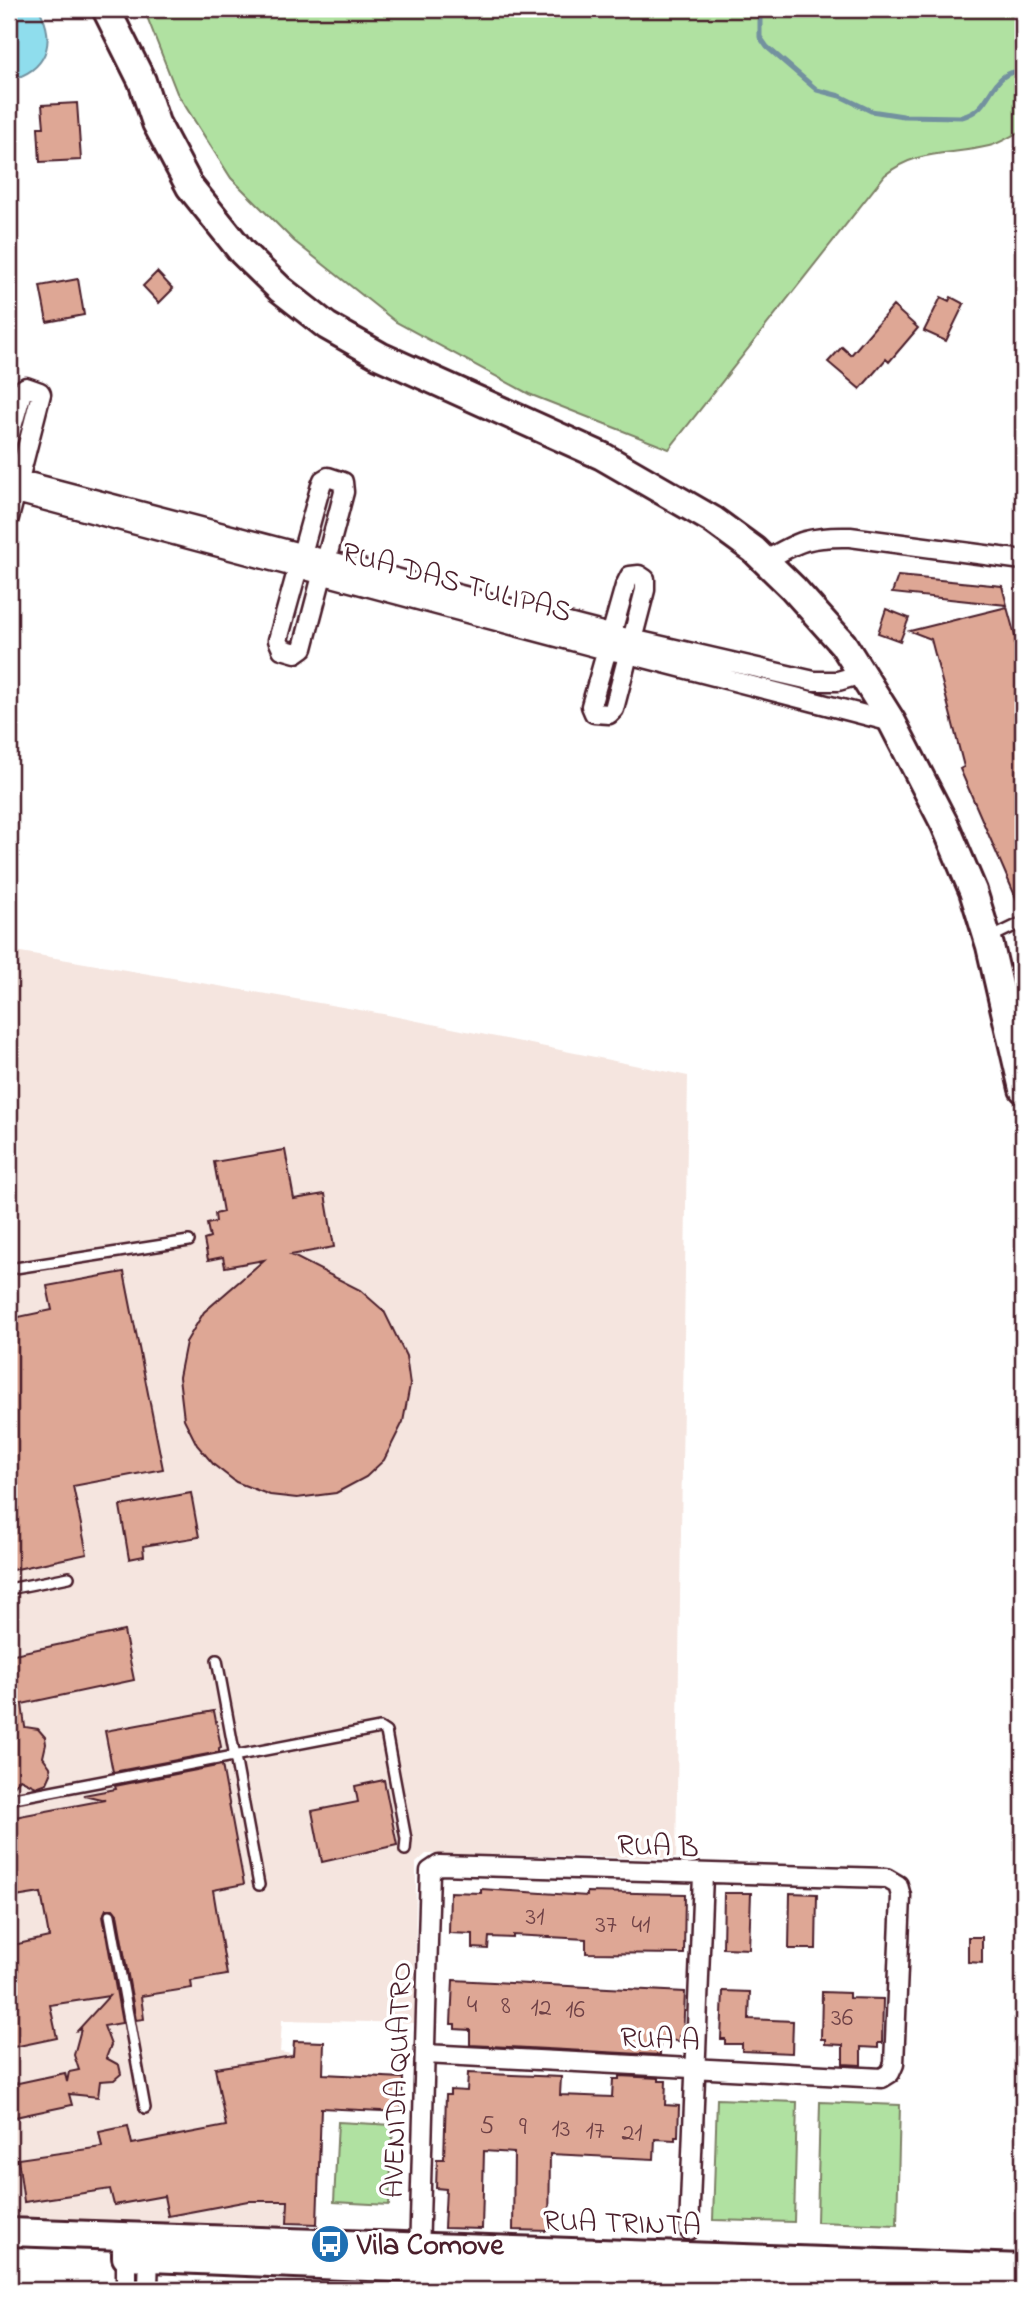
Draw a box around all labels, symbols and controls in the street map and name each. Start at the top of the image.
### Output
street label: RUA DAS TULIPAS [336,532,576,636]
street label: RUA B [616,1825,700,1871]
house number: 31 [525,1899,545,1937]
house number: 37 [595,1907,617,1945]
house number: 41 [632,1907,650,1945]
street label: AVENIDA QUATRO [373,1961,425,2199]
house number: 4 [467,1987,478,2025]
house number: 8 [501,1988,511,2026]
house number: 12 [530,1990,552,2028]
house number: 16 [565,1992,585,2030]
house number: 36 [831,2000,853,2038]
street label: RUA A [619,2017,701,2065]
house number: 5 [480,2108,495,2146]
house number: 9 [519,2109,527,2147]
house number: 13 [551,2111,571,2149]
house number: 17 [586,2113,605,2151]
house number: 21 [621,2115,643,2153]
street label: RUA TRINTA [542,2200,702,2250]
bus stop icon: Vila Comove [309,2223,351,2265]
place label: Vila Comove [356,2225,505,2269]

